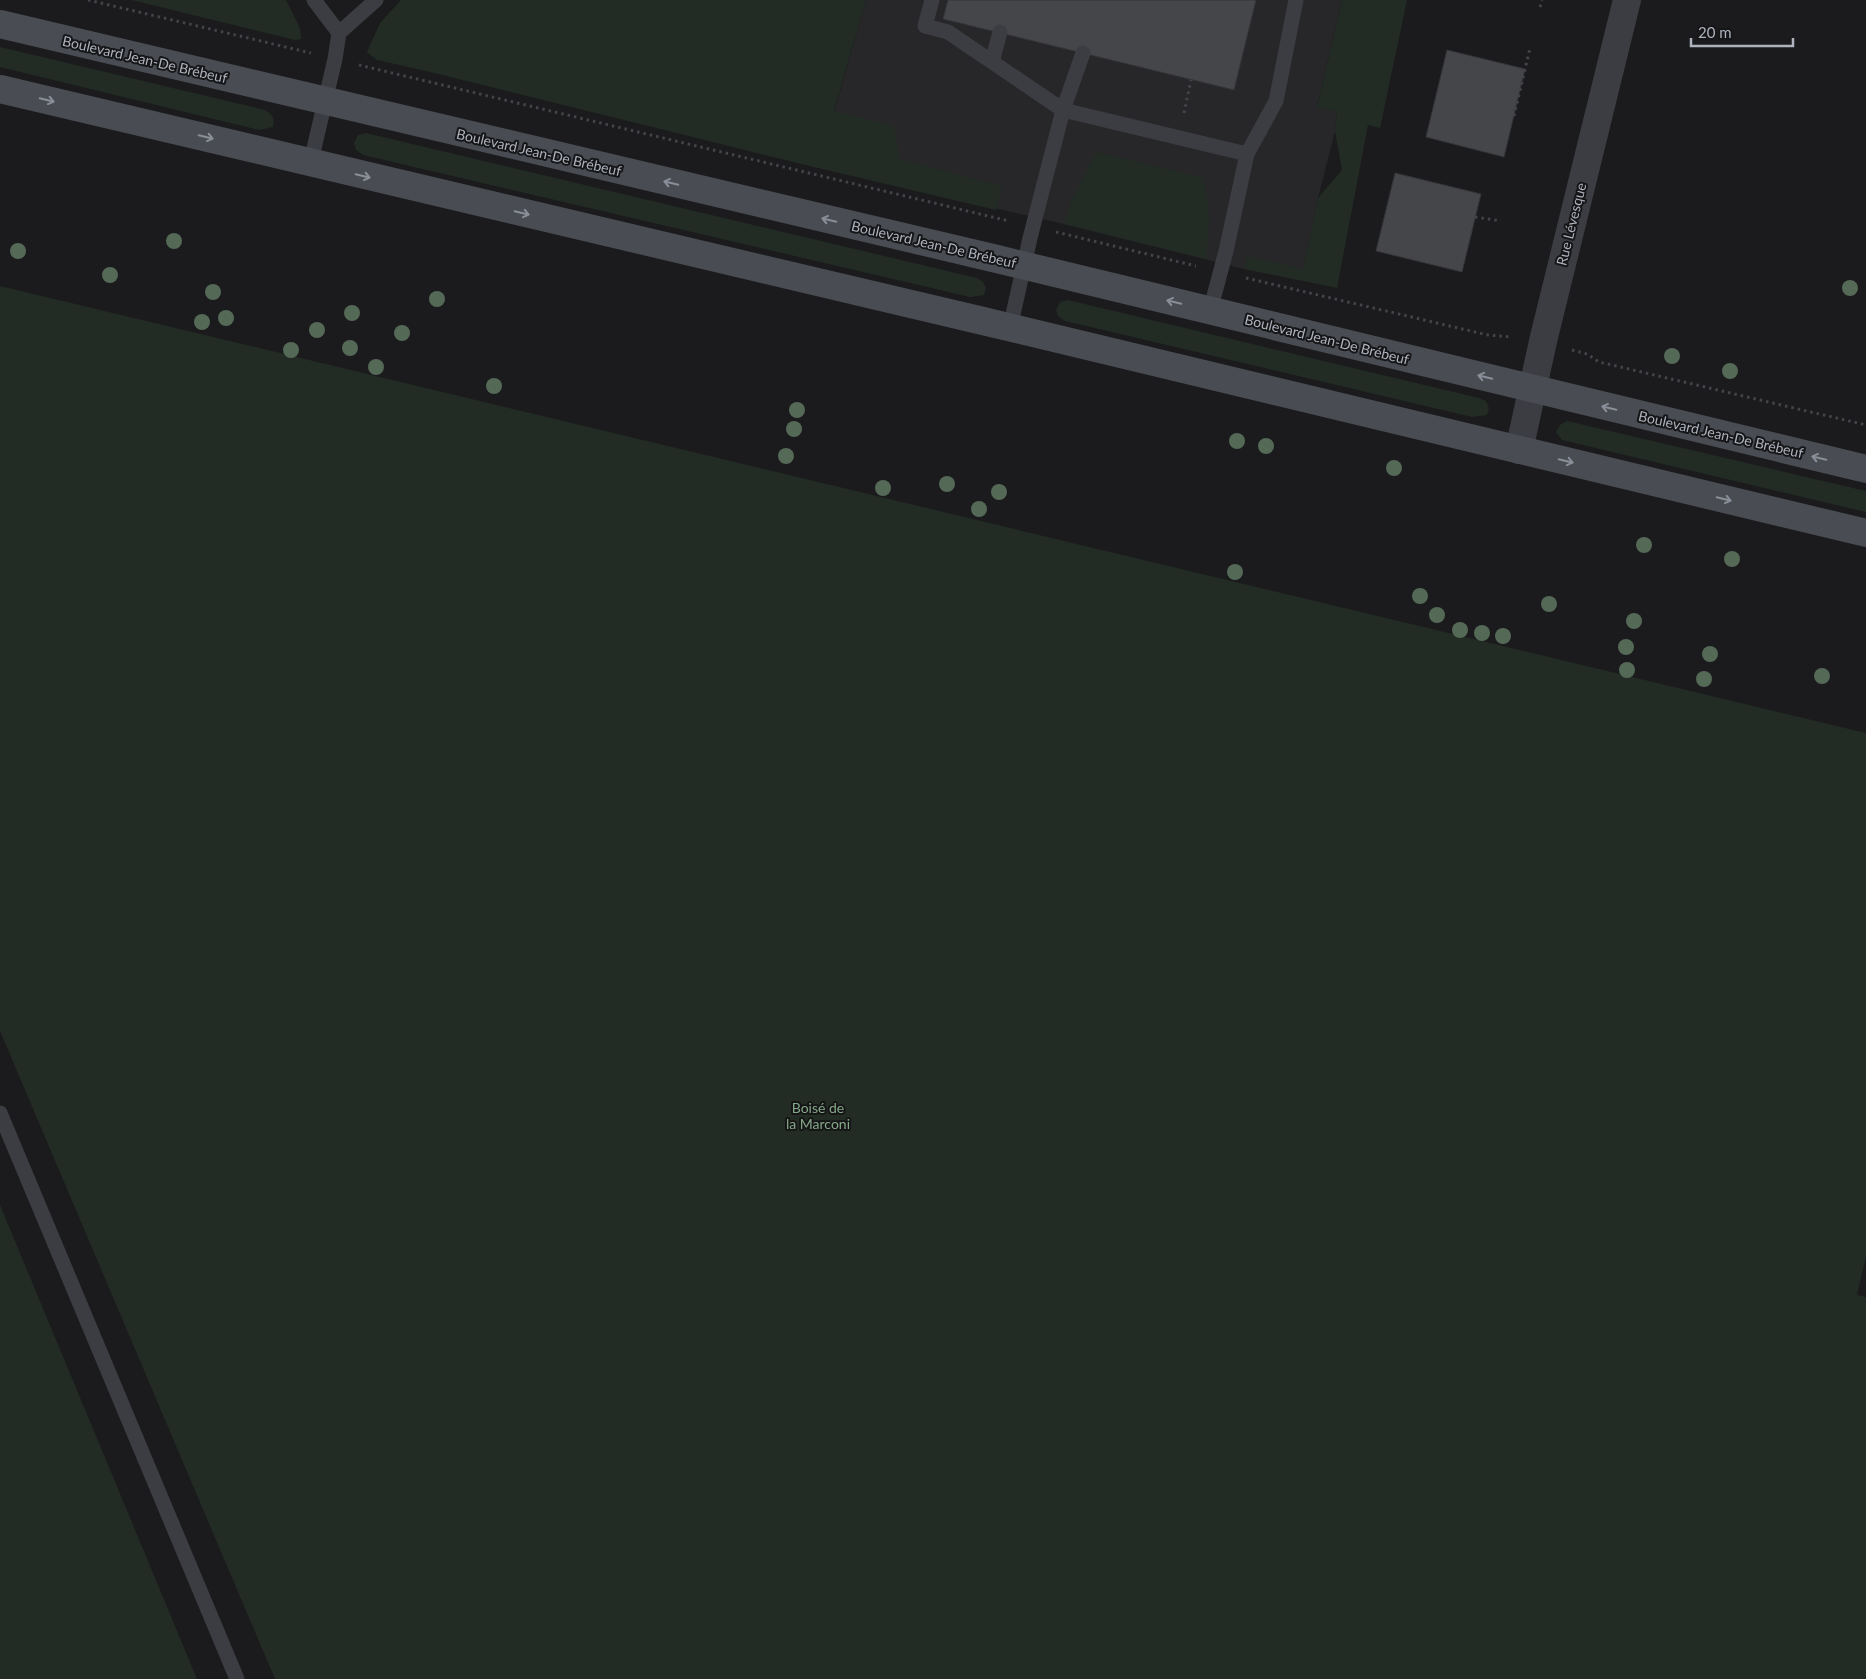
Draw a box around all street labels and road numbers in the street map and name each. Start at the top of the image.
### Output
street label: Boulevard Jean-De Brébeuf [61,32,229,86]
street label: Boulevard Jean-De Brébeuf [455,125,623,179]
street label: Rue Lévesque [1553,181,1589,267]
street label: Boulevard Jean-De Brébeuf [850,217,1018,271]
street label: Boulevard Jean-De Brébeuf [1243,310,1411,368]
street label: Boulevard Jean-De Brébeuf [1637,407,1805,461]

